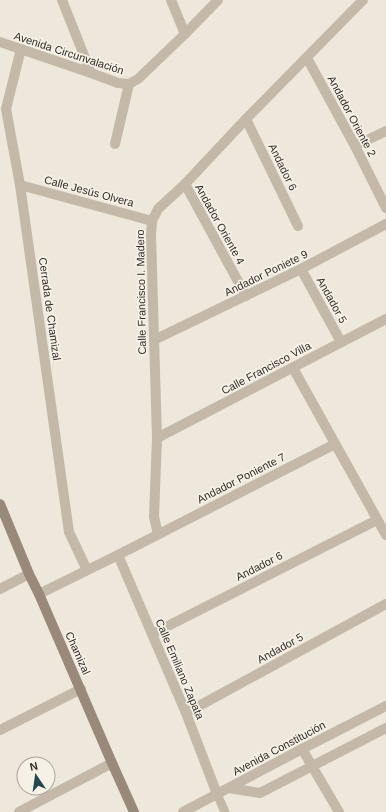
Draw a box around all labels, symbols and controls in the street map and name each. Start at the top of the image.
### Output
street label: Avenida Circunvalación [13,30,125,76]
street label: Andador Oriente 2 [326,73,378,159]
street label: Andador 6 [266,142,300,192]
street label: Calle Jesús Olvera [43,173,136,209]
street label: Andador Oriente 4 [193,182,247,266]
street label: Calle Francisco I. Madero [134,229,148,355]
street label: Andador Poniete 9 [222,248,310,298]
street label: Cerrada de Chamizal [37,257,63,361]
street label: Andador 5 [314,275,350,325]
street label: Calle Francisco Villa [219,339,313,397]
street label: Andador Poniente 7 [195,451,287,505]
street label: Andador 6 [234,549,284,583]
street label: Calle Emiliano Zapata [153,617,207,722]
street label: Chamizal [63,630,93,676]
street label: Andador 5 [255,630,305,666]
street label: Avenida Constitución [231,718,327,778]
north arrow [16,756,56,796]
text: N [29,760,39,773]

